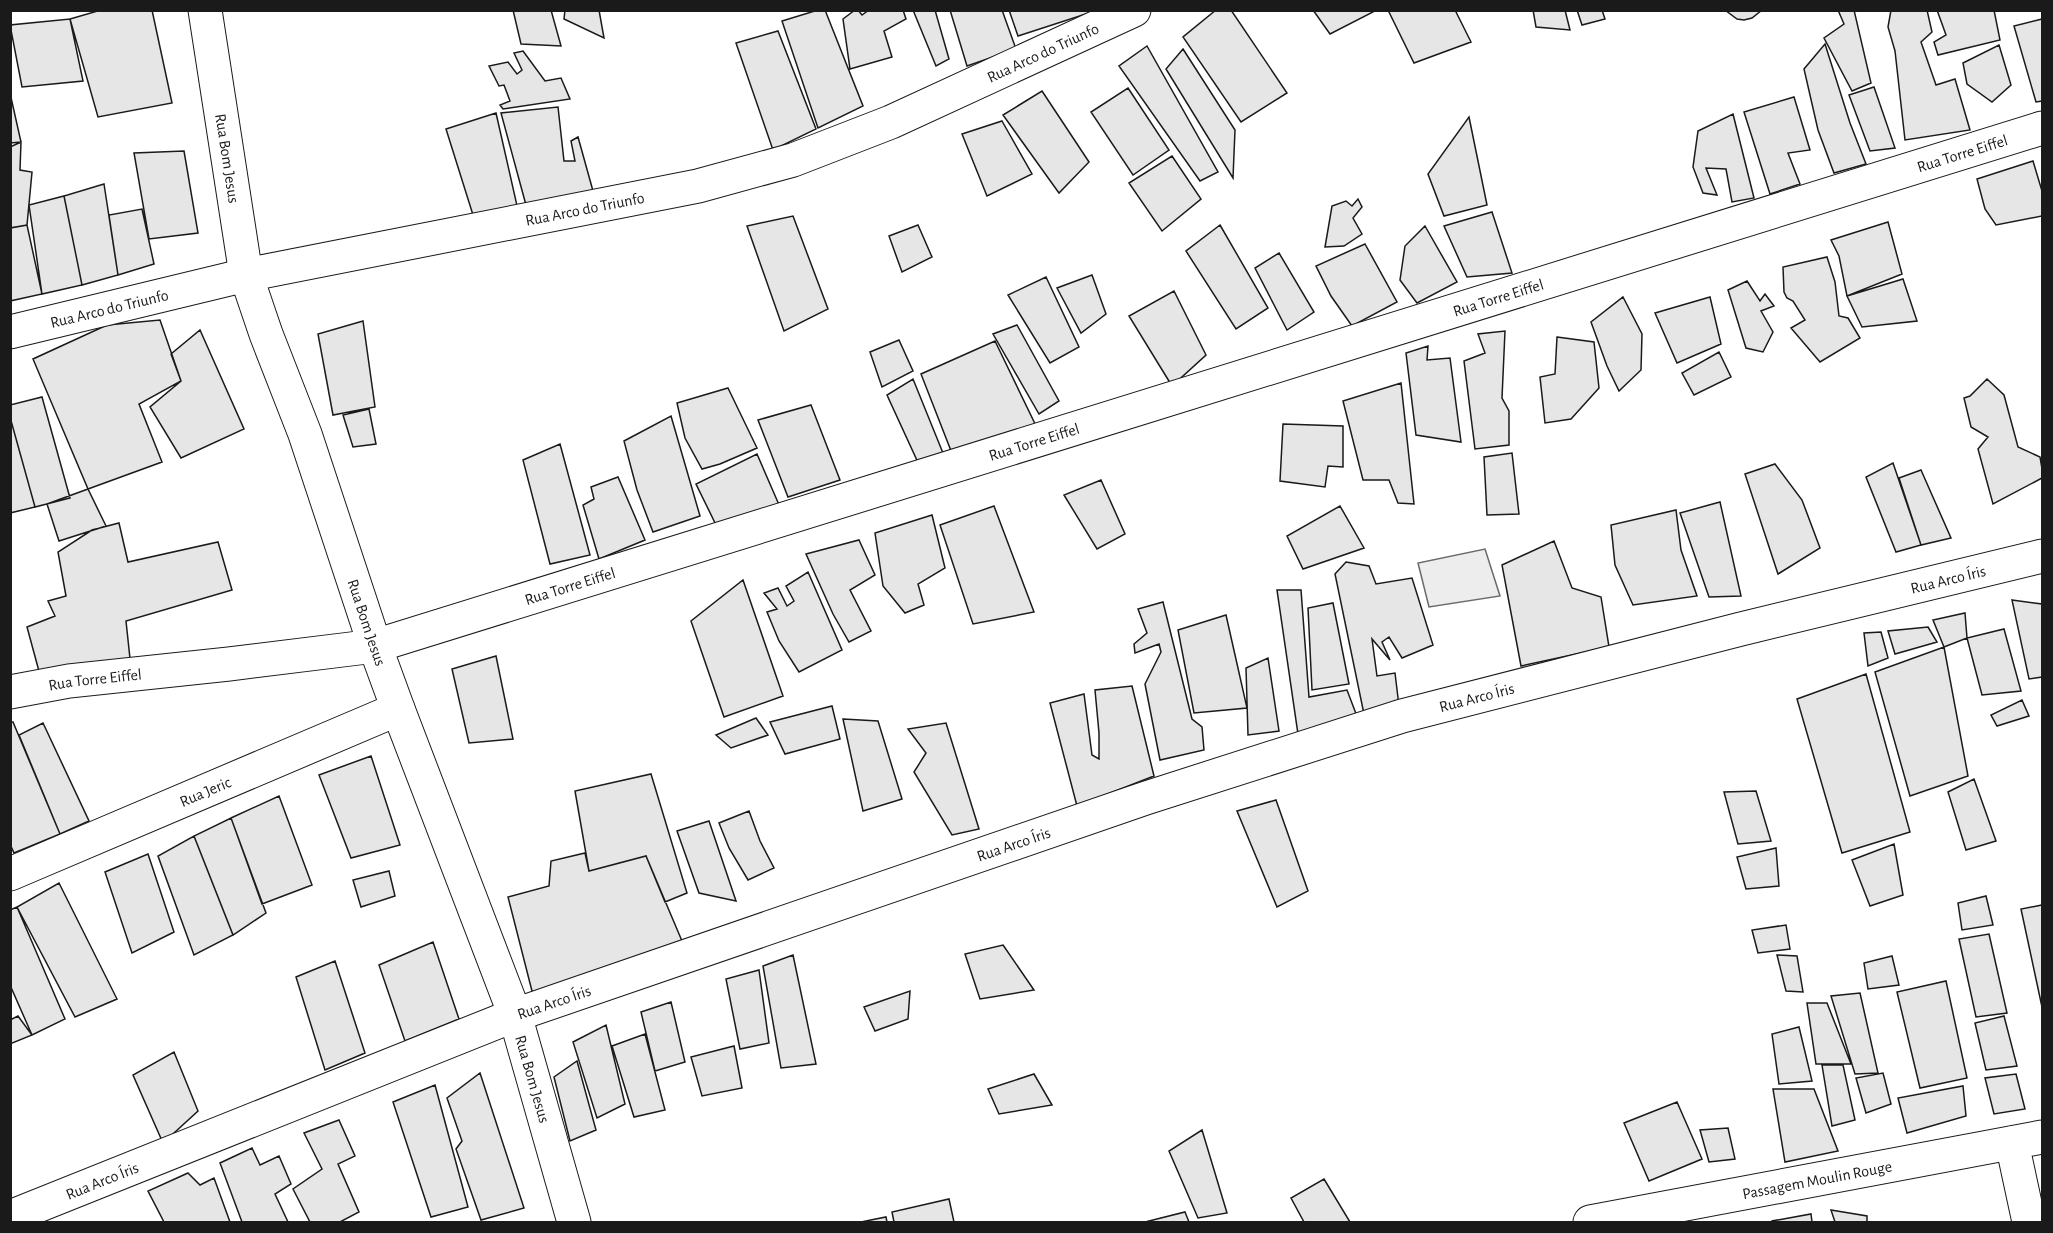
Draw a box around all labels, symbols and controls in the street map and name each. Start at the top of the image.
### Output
street label: Rua Arco do Triunfo [985,20,1101,86]
street label: Rua Bom Jesus [212,112,242,204]
street label: Rua Torre Eiffel [1915,132,2010,175]
street label: Rua Arco do Triunfo [524,190,646,229]
street label: Rua Torre Eiffel [1451,276,1546,320]
street label: Rua Arco do Triunfo [49,287,170,331]
street label: Rua Torre Eiffel [987,421,1081,464]
street label: Rua Arco Íris [1909,563,1988,597]
street label: Rua Torre Eiffel [523,565,617,608]
street label: Rua Bom Jesus [344,577,389,668]
street label: Rua Torre Eiffel [47,666,143,694]
street label: Rua Arco Íris [1438,681,1516,715]
street label: Rua Jeric [177,774,233,810]
street label: Rua Arco Íris [975,824,1053,865]
street label: Rua Arco Íris [515,982,593,1023]
street label: Rua Bom Jesus [512,1033,552,1125]
street label: Passagem Moulin Rouge [1741,1158,1893,1202]
street label: Rua Arco Íris [64,1159,141,1203]

